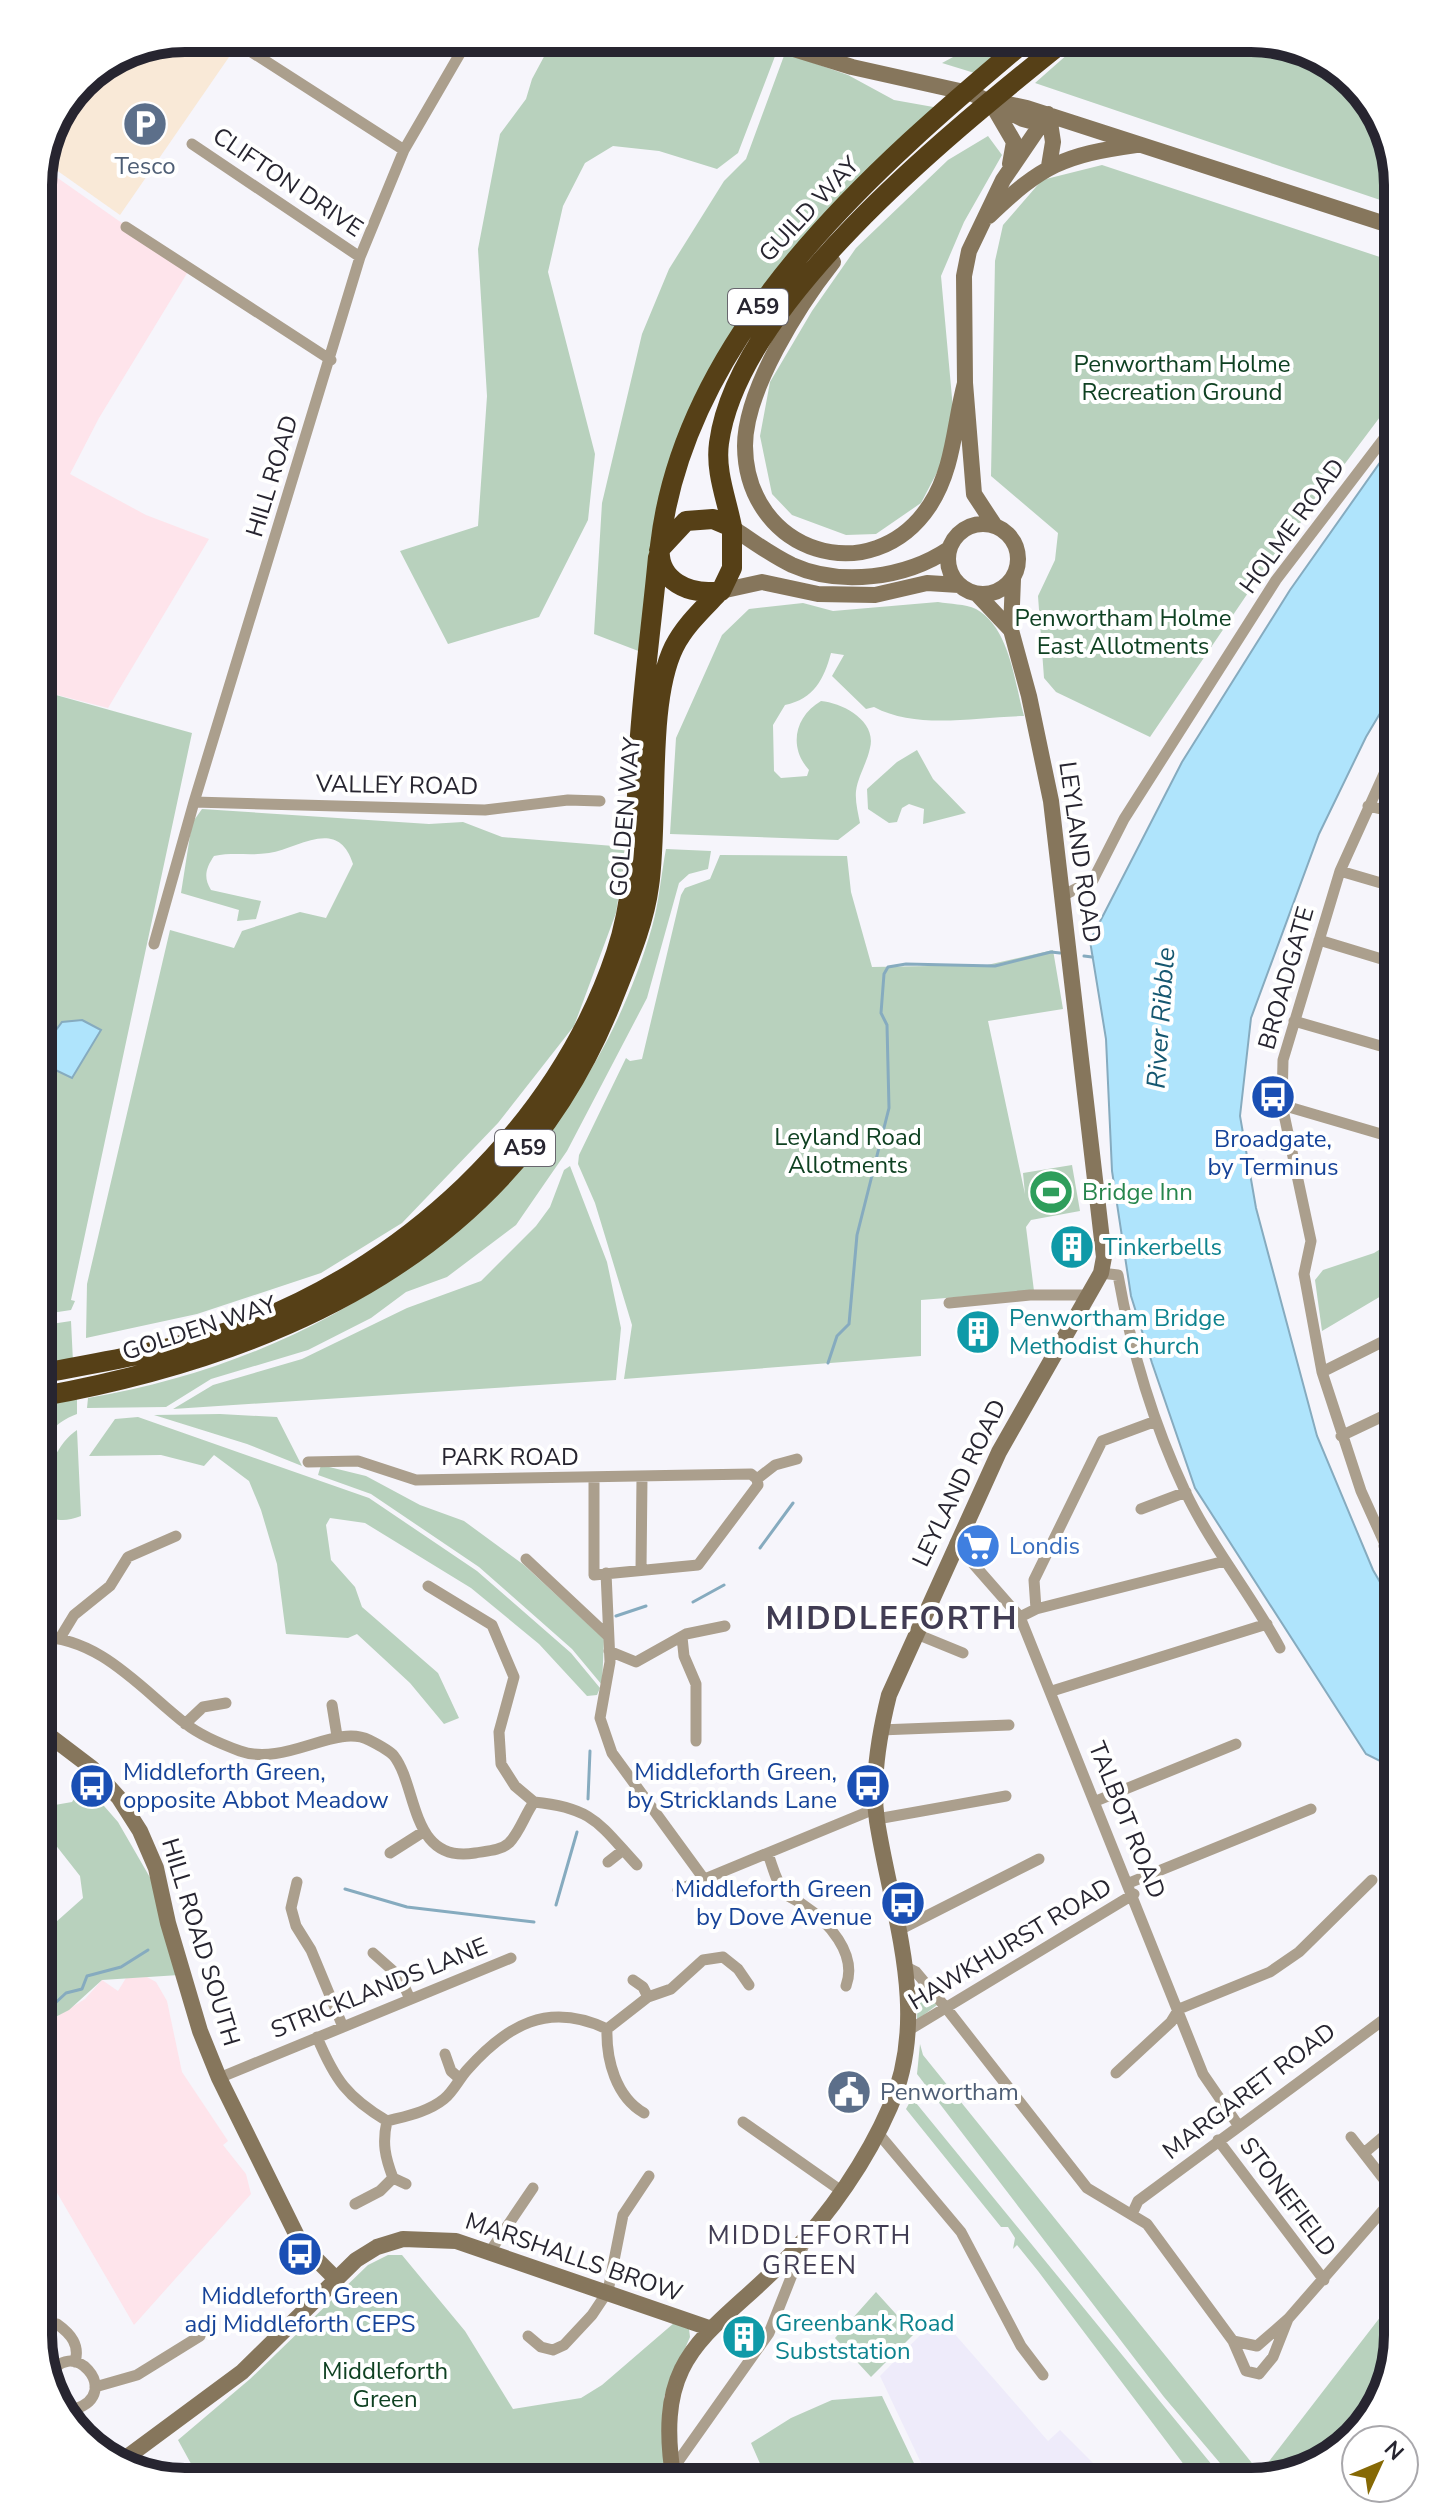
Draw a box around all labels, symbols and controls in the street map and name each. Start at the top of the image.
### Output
parking icon: Tesco [121,100,169,148]
street label: CLIFTON DRIVE [207,120,369,244]
street label: GUILD WAY [752,149,867,269]
place label: Tesco [114,150,176,182]
road number: A59 [728,289,788,325]
park label: Penwortham Holme Recreation Ground [1073,348,1291,408]
street label: HILL ROAD [238,411,306,541]
street label: HOLME ROAD [1232,452,1352,600]
park label: Penwortham Holme East Allotments [1014,602,1232,662]
street label: GOLDEN WAY [602,735,648,898]
street label: LEYLAND ROAD [1051,759,1109,945]
street label: VALLEY ROAD [315,768,478,802]
street label: BROADGATE [1250,903,1322,1053]
water label: River Ribble [1139,946,1183,1090]
bus stop icon: Broadgate, by Terminus [1249,1073,1297,1121]
park label: Leyland Road Allotments [774,1121,922,1181]
place label: Broadgate, by Terminus [1207,1123,1339,1183]
road number: A59 [495,1130,555,1166]
sports icon: Bridge Inn [1027,1168,1075,1216]
place label: Bridge Inn [1082,1176,1193,1208]
building icon: Tinkerbells [1048,1223,1096,1271]
place label: Tinkerbells [1103,1231,1222,1263]
street label: GOLDEN WAY [118,1288,281,1368]
place label: Penwortham Bridge Methodist Church [1009,1302,1225,1362]
building icon: Penwortham Bridge Methodist Church [954,1308,1002,1356]
street label: LEYLAND ROAD [905,1394,1013,1572]
street label: PARK ROAD [441,1441,579,1473]
supermarket icon: Londis [954,1522,1002,1570]
place label: Londis [1009,1530,1080,1562]
district label: MIDDLEFORTH [765,1597,1019,1640]
street label: TALBOT ROAD [1081,1737,1173,1903]
place label: Middleforth Green, opposite Abbot Meadow [123,1756,389,1816]
place label: Middleforth Green, by Stricklands Lane [627,1756,837,1816]
bus stop icon: Middleforth Green, opposite Abbot Meadow [68,1762,116,1810]
bus stop icon: Middleforth Green, by Stricklands Lane [844,1762,892,1810]
street label: HILL ROAD SOUTH [154,1834,248,2050]
street label: HAWKHURST ROAD [902,1871,1118,2017]
place label: Middleforth Green by Dove Avenue [675,1873,872,1933]
bus stop icon: Middleforth Green by Dove Avenue [879,1879,927,1927]
street label: STRICKLANDS LANE [266,1930,492,2046]
street label: MARGARET ROAD [1156,2015,1342,2167]
public building icon: Penwortham [825,2068,873,2116]
place label: Penwortham [880,2076,1019,2108]
street label: STONEFIELD [1232,2131,1344,2263]
street label: MARSHALLS BROW [461,2205,687,2309]
district label: MIDDLEFORTH GREEN [708,2218,912,2283]
bus stop icon: Middleforth Green adj Middleforth CEPS [276,2230,324,2278]
place label: Middleforth Green adj Middleforth CEPS [185,2280,415,2340]
place label: Greenbank Road Subststation [775,2307,954,2367]
building icon: Greenbank Road Subststation [720,2313,768,2361]
park label: Middleforth Green [322,2355,448,2415]
north arrow [1340,2424,1420,2504]
text: N [1377,2434,1410,2467]

